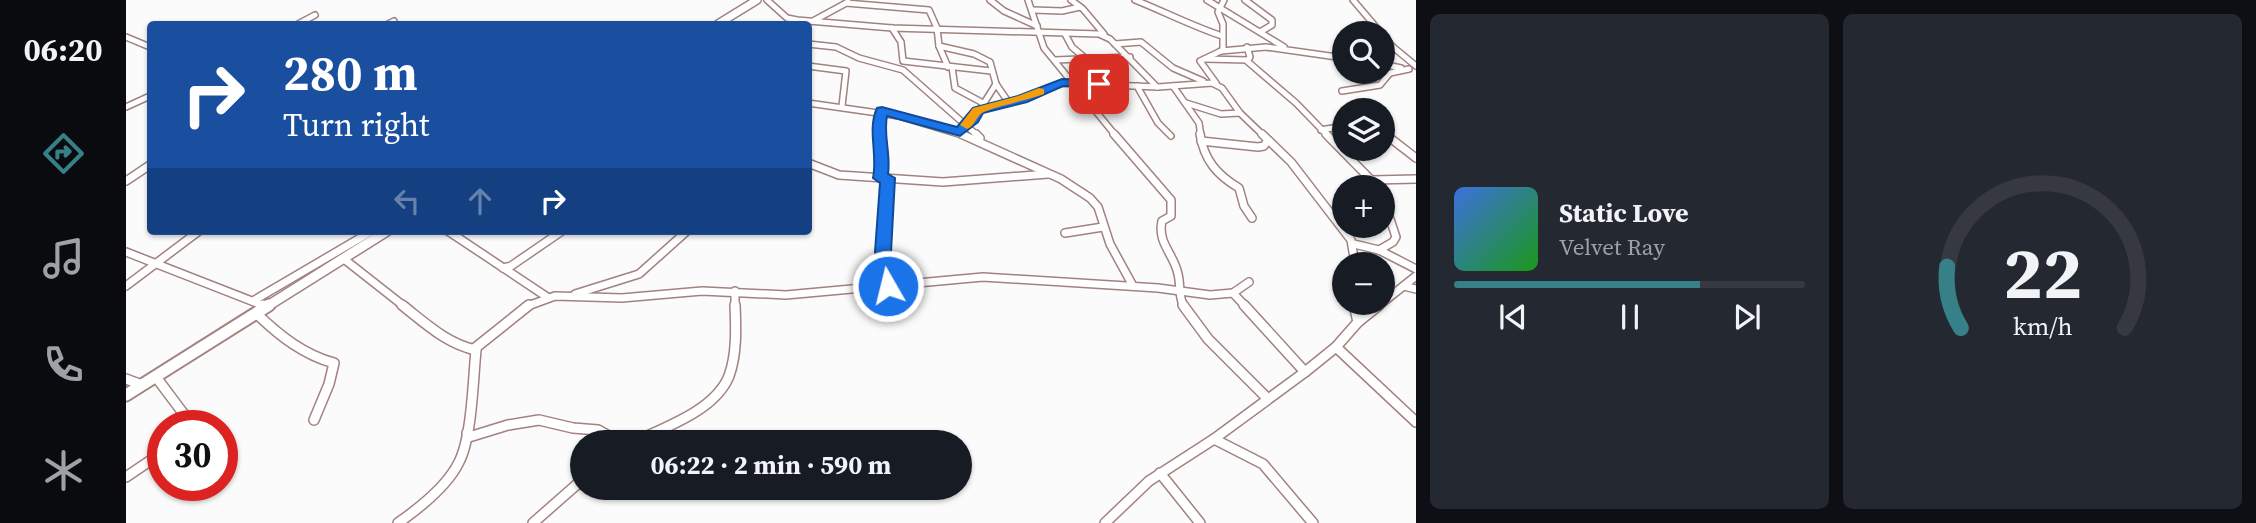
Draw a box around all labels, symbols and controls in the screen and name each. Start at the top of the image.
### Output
map controls [1332,21,1395,315]
button: search [1332,21,1395,84]
text: 06:20 [24,28,102,72]
text: 280 m [283,39,418,106]
icon: right [168,49,259,140]
pin [1069,54,1129,114]
icon: arrive [1080,65,1118,103]
button: layers [1332,98,1395,161]
text: Turn right [283,103,429,147]
icon: directions [39,129,88,178]
button: + [1332,175,1395,238]
icon: left [388,182,426,220]
icon: ahead [461,182,499,220]
icon: right [534,182,572,220]
text: Static Love [1559,195,1688,231]
text: 22 [2003,223,2082,322]
text: Velvet Ray [1559,231,1665,263]
icon: music [39,234,88,283]
position arrow [851,249,925,323]
button: − [1332,252,1395,315]
icon: previous [1494,298,1532,336]
icon: pause [1611,298,1649,336]
icon: next [1728,298,1766,336]
text: km/h [2013,308,2072,342]
icon: phone [39,340,88,389]
speed limit sign: 30 [147,410,238,501]
icon: climate [39,446,88,495]
text: 06:22 · 2 min · 590 m [651,447,891,483]

